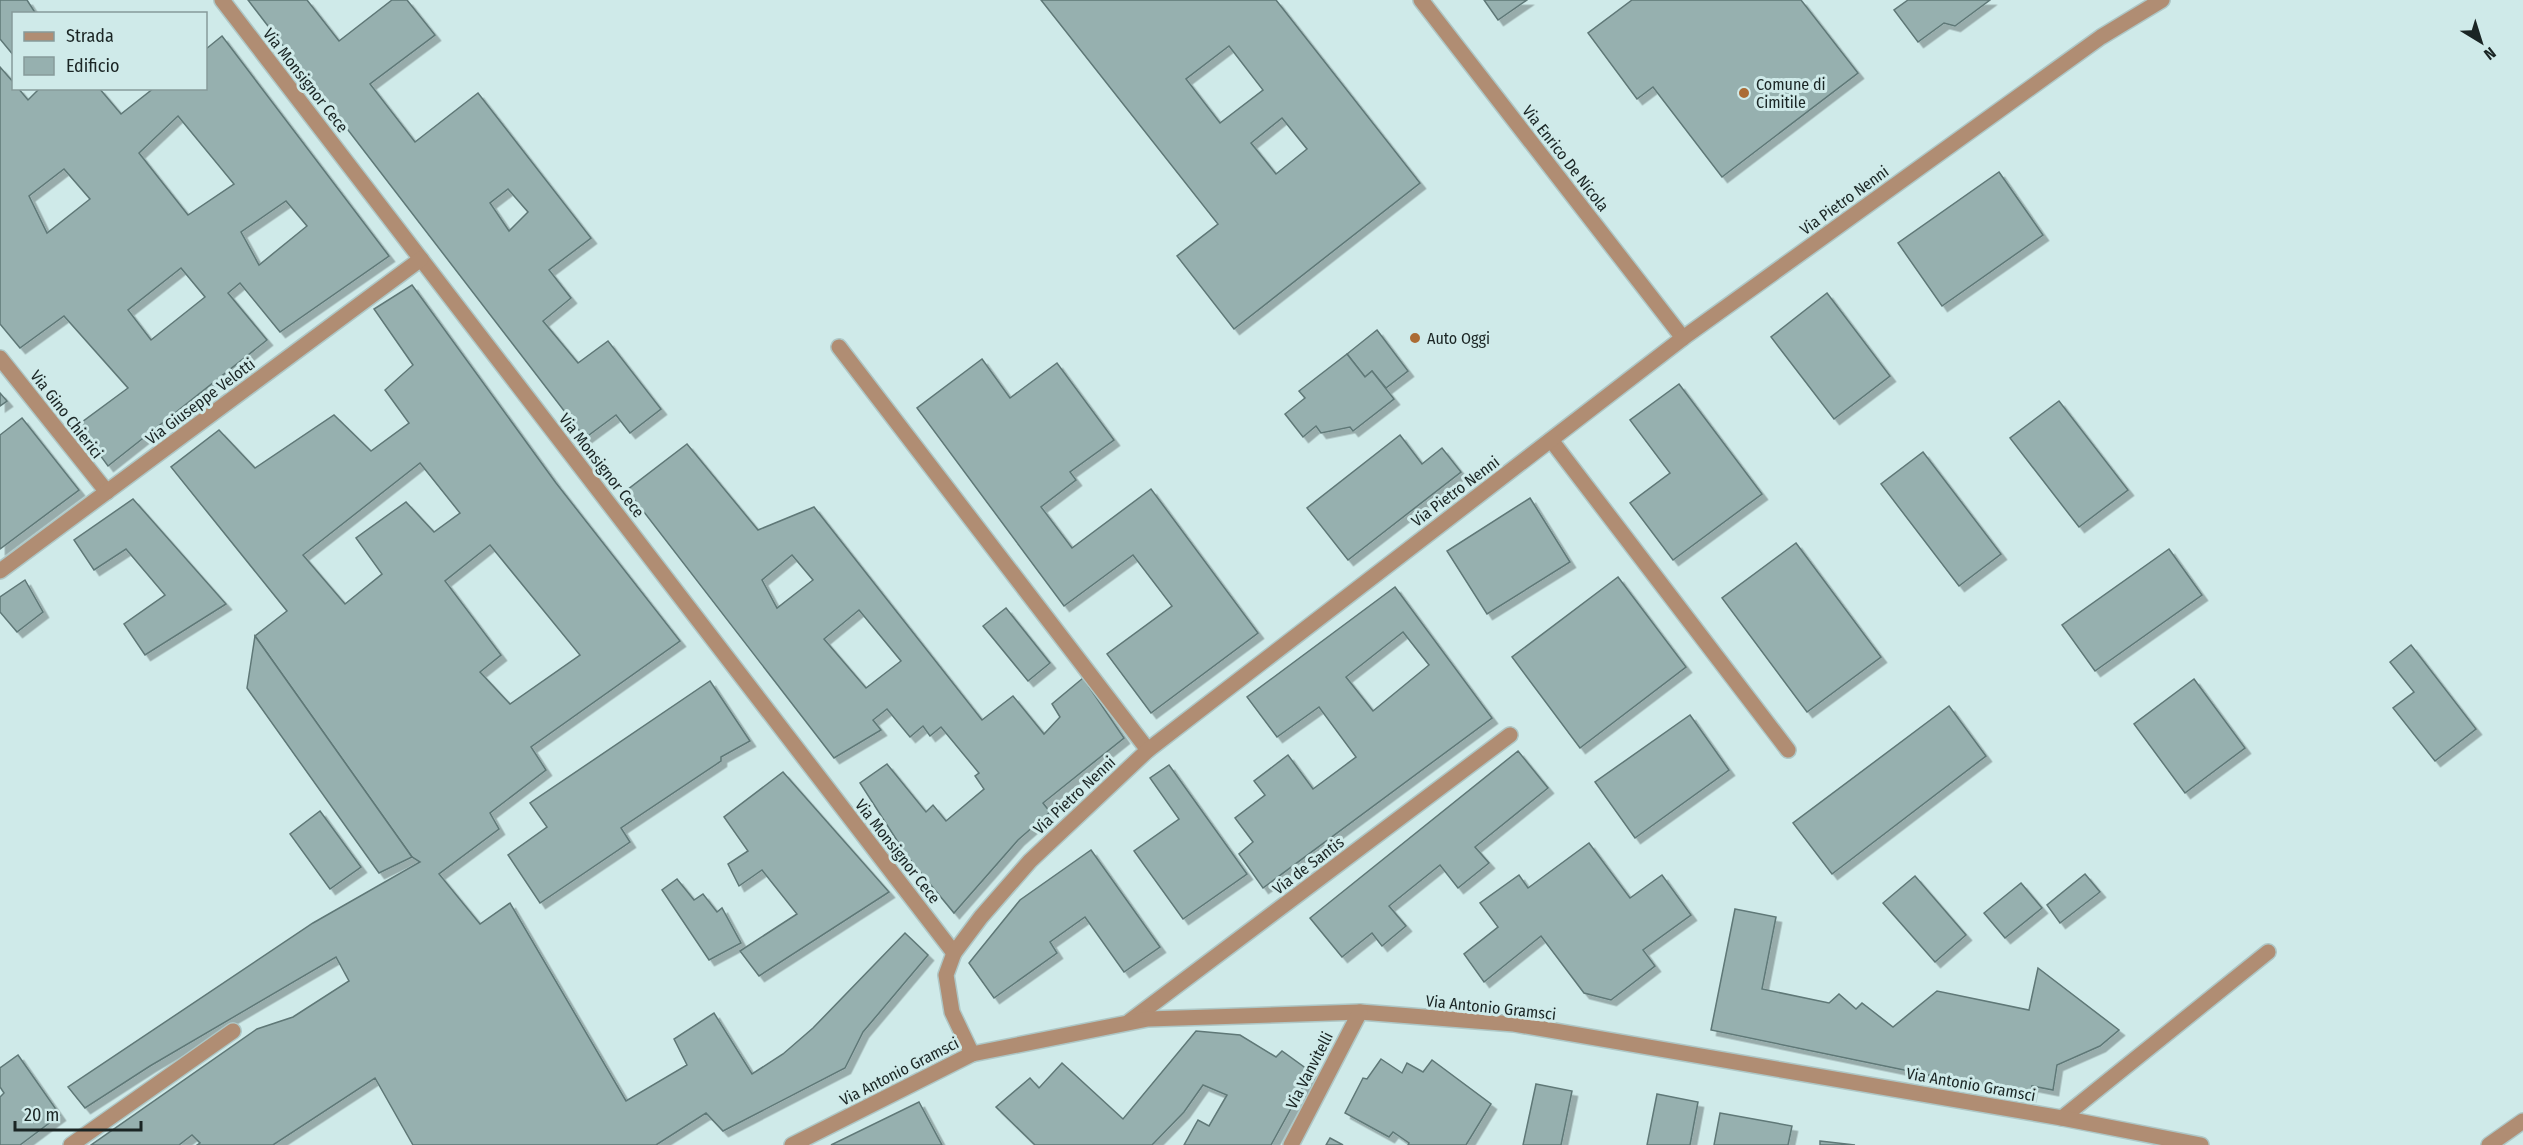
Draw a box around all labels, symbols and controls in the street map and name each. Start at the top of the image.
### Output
legend [12,12,207,90]
north arrow [2451,12,2511,72]
text: Strada [66,25,114,47]
street label: Via Monsignor Cece [259,25,352,136]
text: N [2480,43,2500,64]
text: Edificio [66,55,119,77]
place label: Comune di Cimitile [1756,75,1826,112]
marker: Comune di Cimitile [1737,86,1751,100]
street label: Via Enrico De Nicola [1518,101,1613,215]
street label: Via Pietro Nenni [1796,162,1892,239]
place label: Auto Oggi [1427,329,1490,348]
marker: Auto Oggi [1408,331,1422,345]
street label: Via Giuseppe Velotti [142,354,259,449]
street label: Via Gino Chierici [26,367,107,462]
street label: Via Monsignor Cece [555,410,648,521]
street label: Via Pietro Nenni [1408,452,1503,531]
street label: Via Pietro Nenni [1029,753,1119,838]
street label: Via Monsignor Cece [851,796,944,907]
street label: Via de Santis [1269,832,1348,898]
street label: Via Antonio Gramsci [1425,991,1557,1024]
street label: Via Vanvitelli [1282,1029,1337,1112]
street label: Via Antonio Gramsci [837,1033,962,1110]
street label: Via Antonio Gramsci [1905,1064,2037,1105]
scale bar [15,1094,141,1132]
text: 20 m [24,1104,59,1126]

